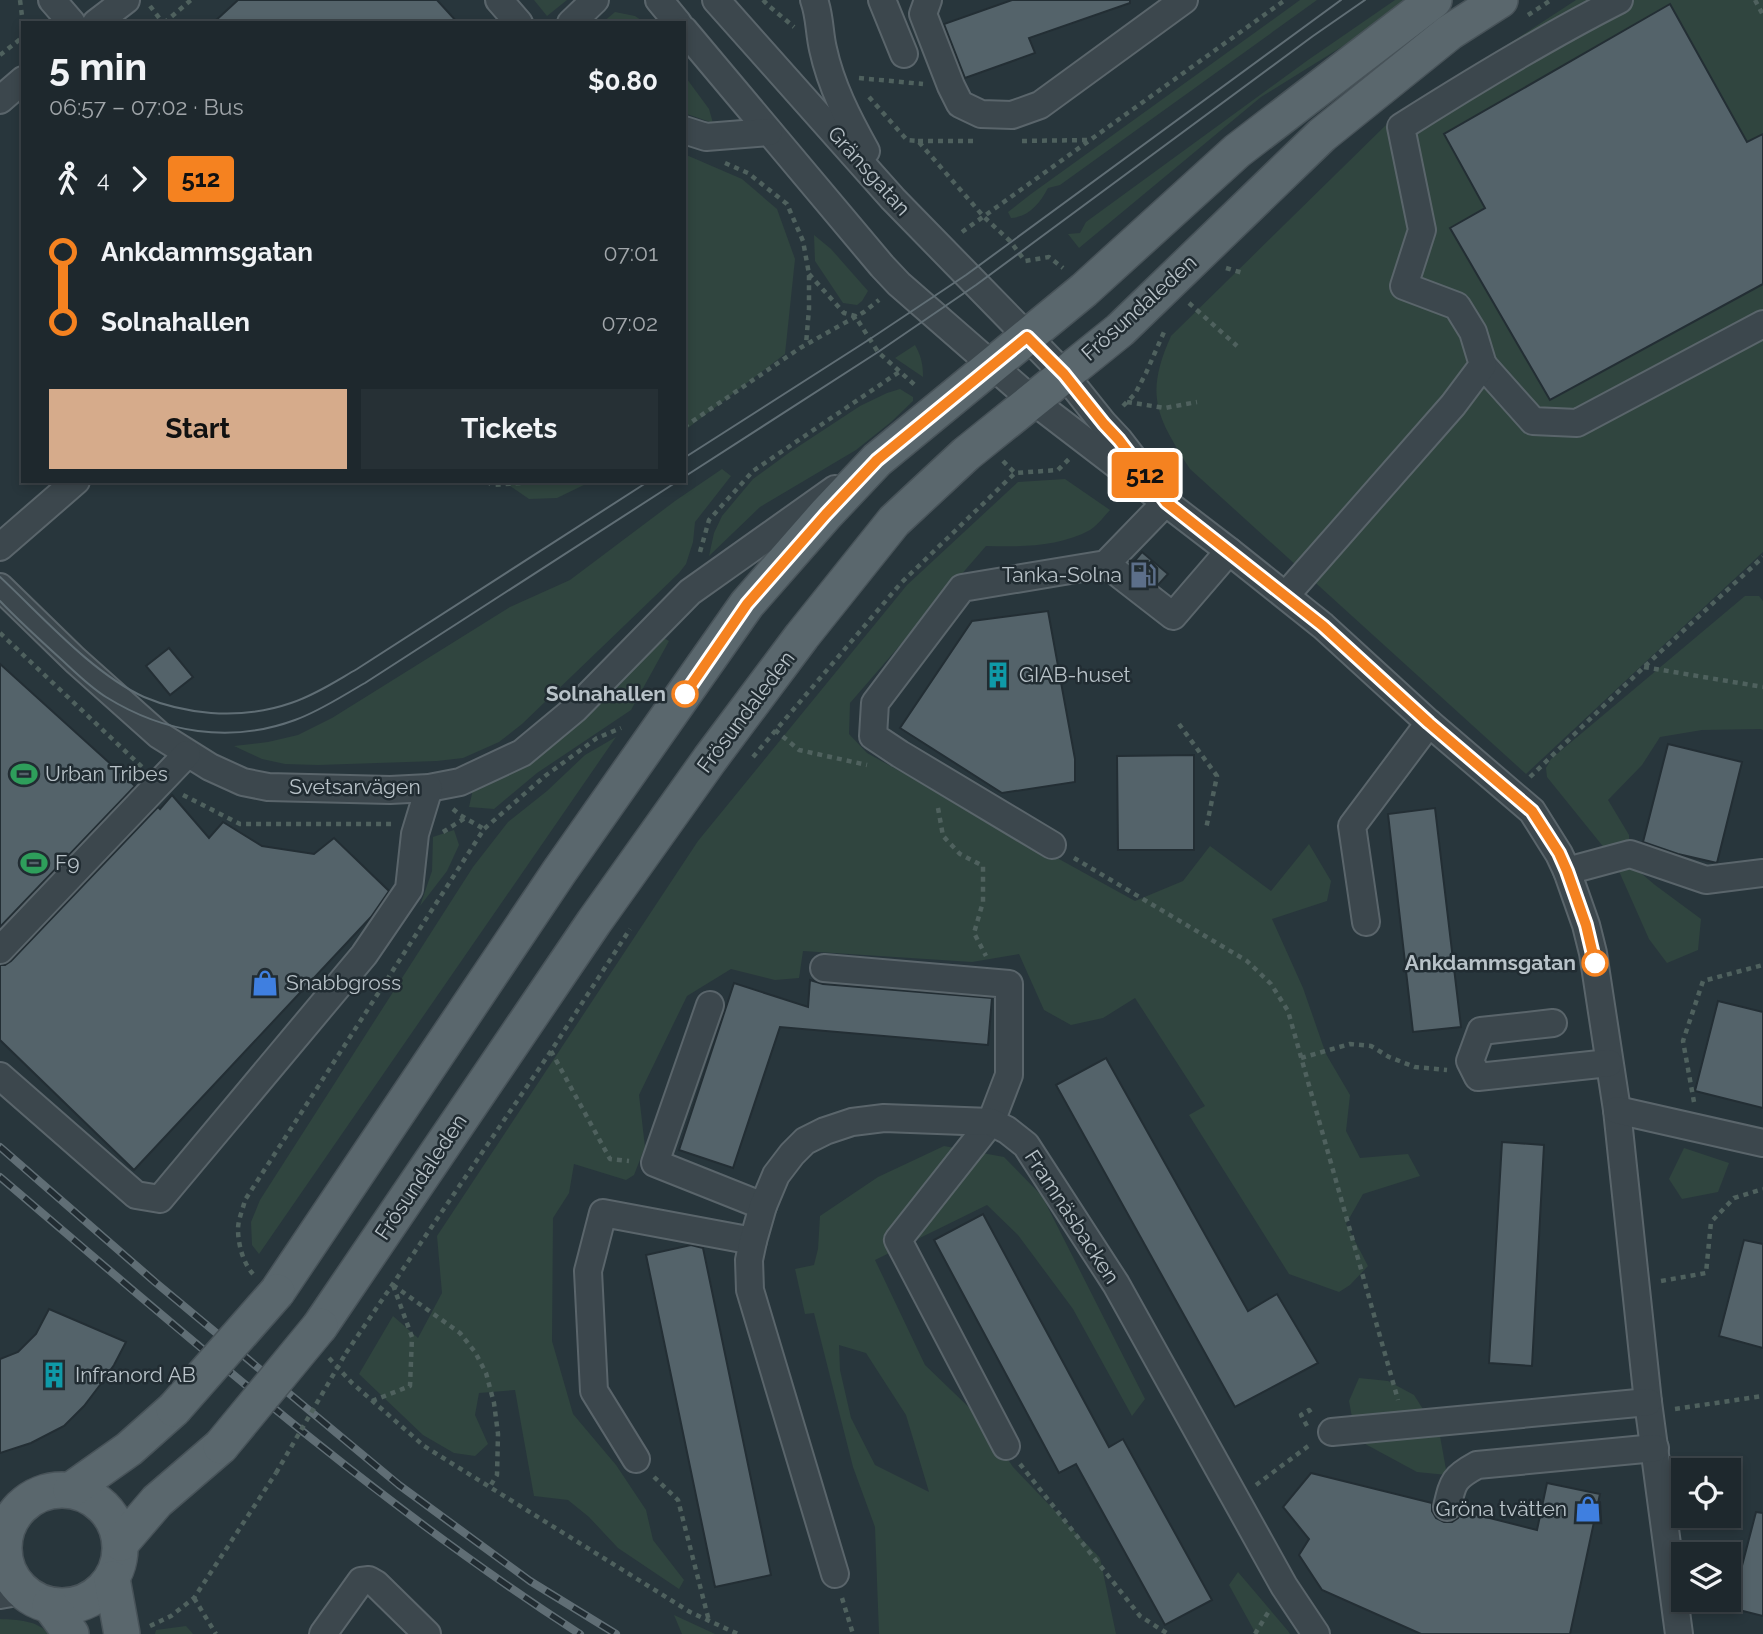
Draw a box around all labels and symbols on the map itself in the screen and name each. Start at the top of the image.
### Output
street label: Gränsgatan [823,121,916,220]
street label: Frösundaleden [1076,249,1201,366]
line badge: 512 [1105,452,1185,498]
fuel station icon: Tanka-Solna [1128,560,1158,590]
place label: Tanka-Solna [1002,562,1122,587]
street label: Frösundaleden [692,646,800,778]
building icon: GIAB-huset [983,660,1013,690]
place label: GIAB-huset [1019,662,1130,687]
place label: Solnahallen [546,681,666,706]
marker: Solnahallen [672,681,698,707]
sports icon: Urban Tribes [9,759,39,789]
place label: Urban Tribes [45,761,168,786]
street label: Svetsarvägen [289,774,421,799]
sports icon: F9 [19,848,49,878]
place label: F9 [55,850,79,875]
place label: Ankdammsgatan [1405,950,1576,975]
marker: Ankdammsgatan [1582,950,1608,976]
shop icon: Snabbgross [250,968,280,998]
place label: Snabbgross [286,970,401,995]
street label: Frösundaleden [369,1109,472,1244]
street label: Framnäsbacken [1020,1145,1125,1288]
building icon: Infranord AB [39,1360,69,1390]
place label: Infranord AB [75,1362,196,1387]
shop icon: Gröna tvätten [1573,1494,1603,1524]
place label: Gröna tvätten [1436,1496,1567,1521]

